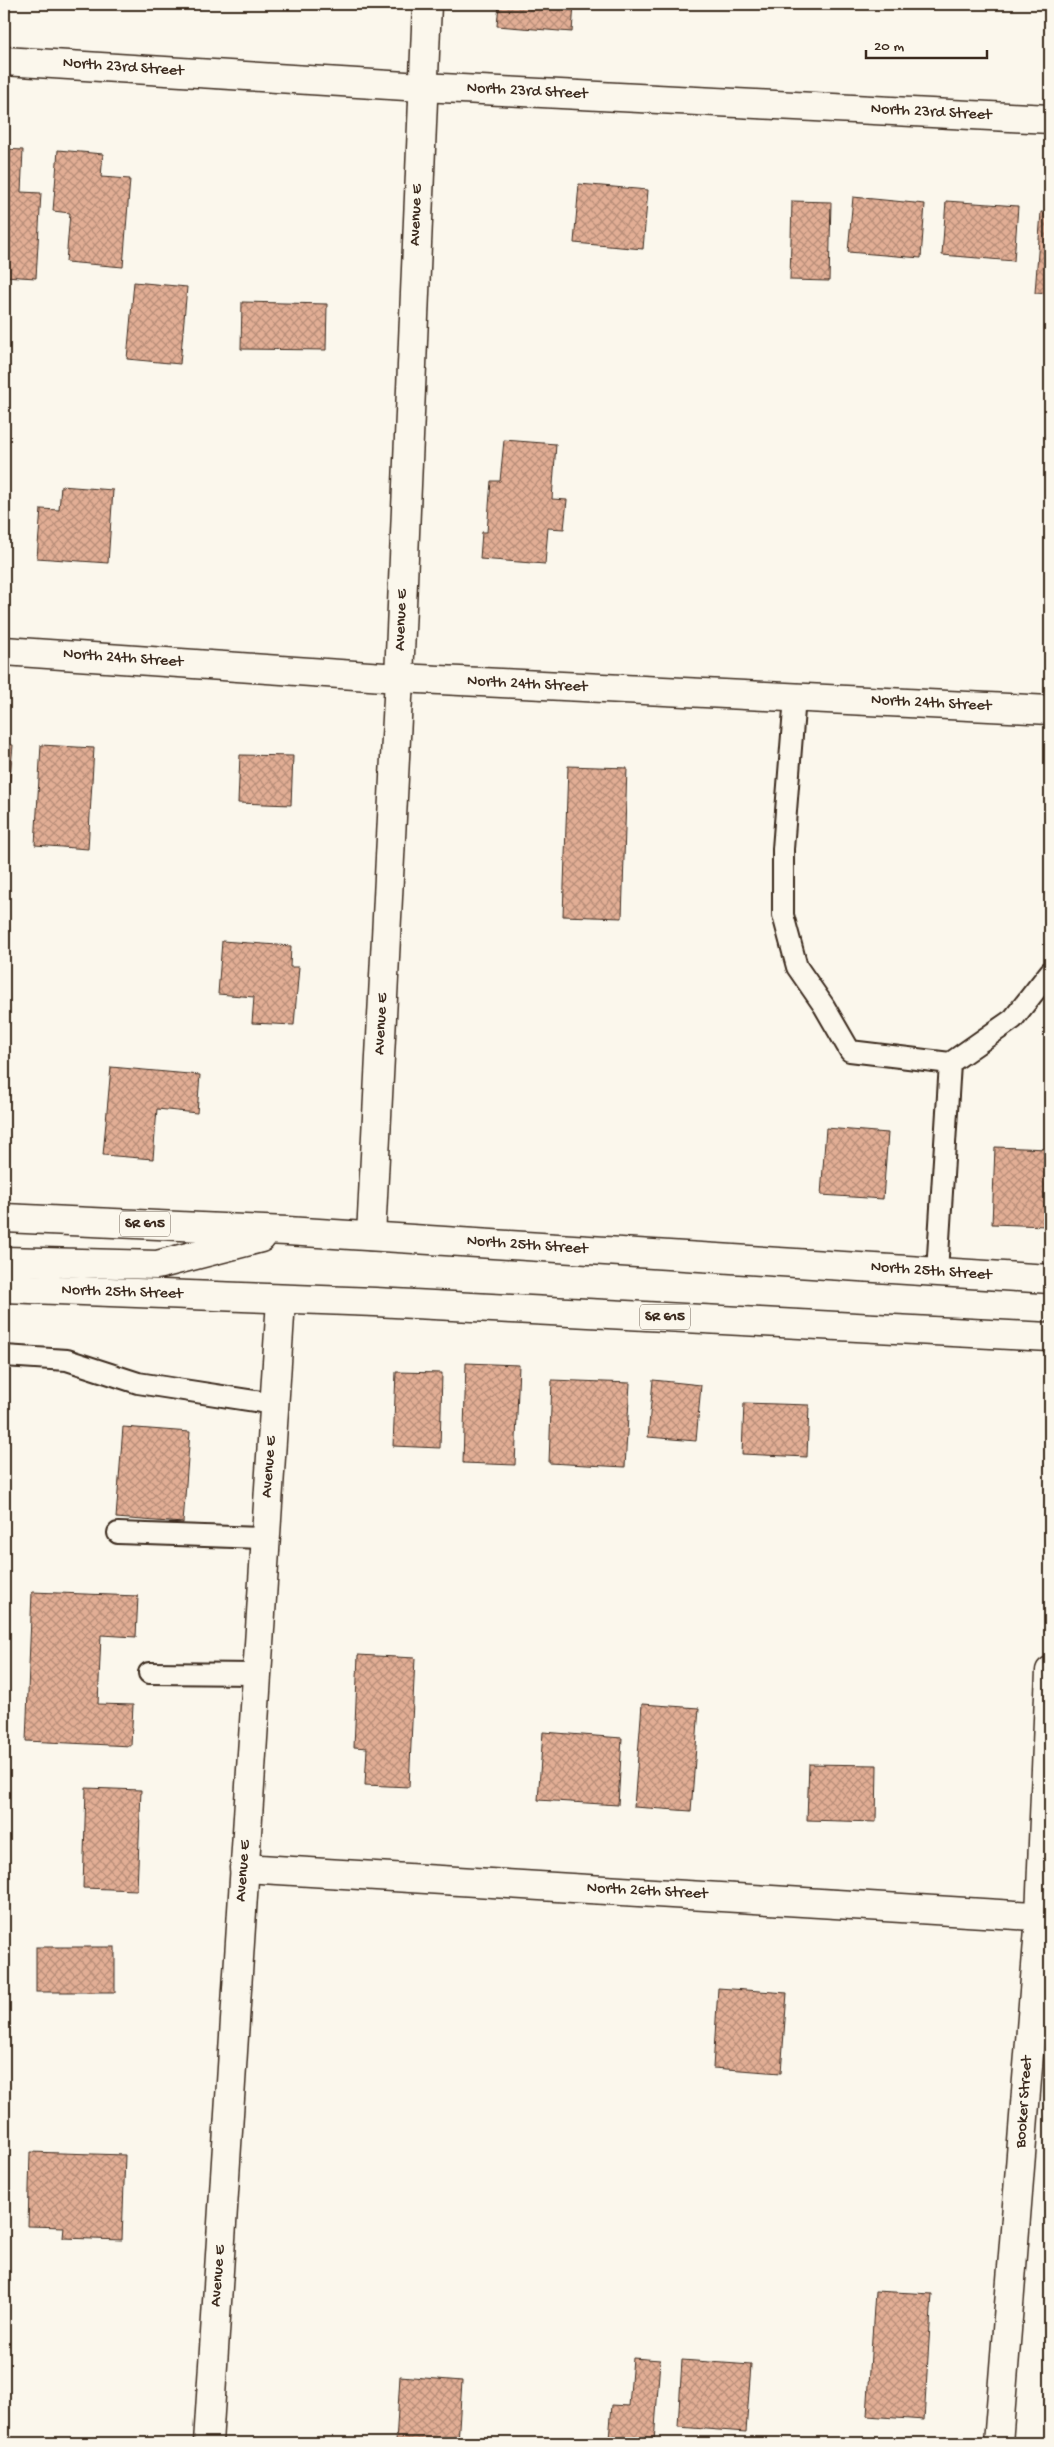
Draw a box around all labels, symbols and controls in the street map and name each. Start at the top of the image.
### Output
scale bar [866,28,988,60]
text: 20 m [874,38,904,56]
street label: North 23rd Street [62,54,185,82]
street label: North 23rd Street [466,79,589,105]
street label: North 23rd Street [870,100,993,126]
street label: Avenue E [406,183,428,246]
street label: Avenue E [391,588,413,651]
street label: North 24th Street [62,645,185,673]
street label: North 24th Street [466,672,589,698]
street label: North 24th Street [870,691,993,717]
street label: Avenue E [371,992,393,1055]
road number: SR 615 [120,1212,170,1236]
street label: North 25th Street [466,1232,590,1260]
street label: North 25th Street [870,1258,994,1286]
street label: North 25th Street [61,1281,184,1305]
road number: SR 615 [640,1304,690,1330]
street label: Avenue E [258,1434,282,1499]
street label: Avenue E [232,1838,256,1903]
street label: North 26th Street [586,1879,709,1905]
street label: Booker Street [1012,2054,1038,2150]
street label: Avenue E [207,2243,231,2308]

